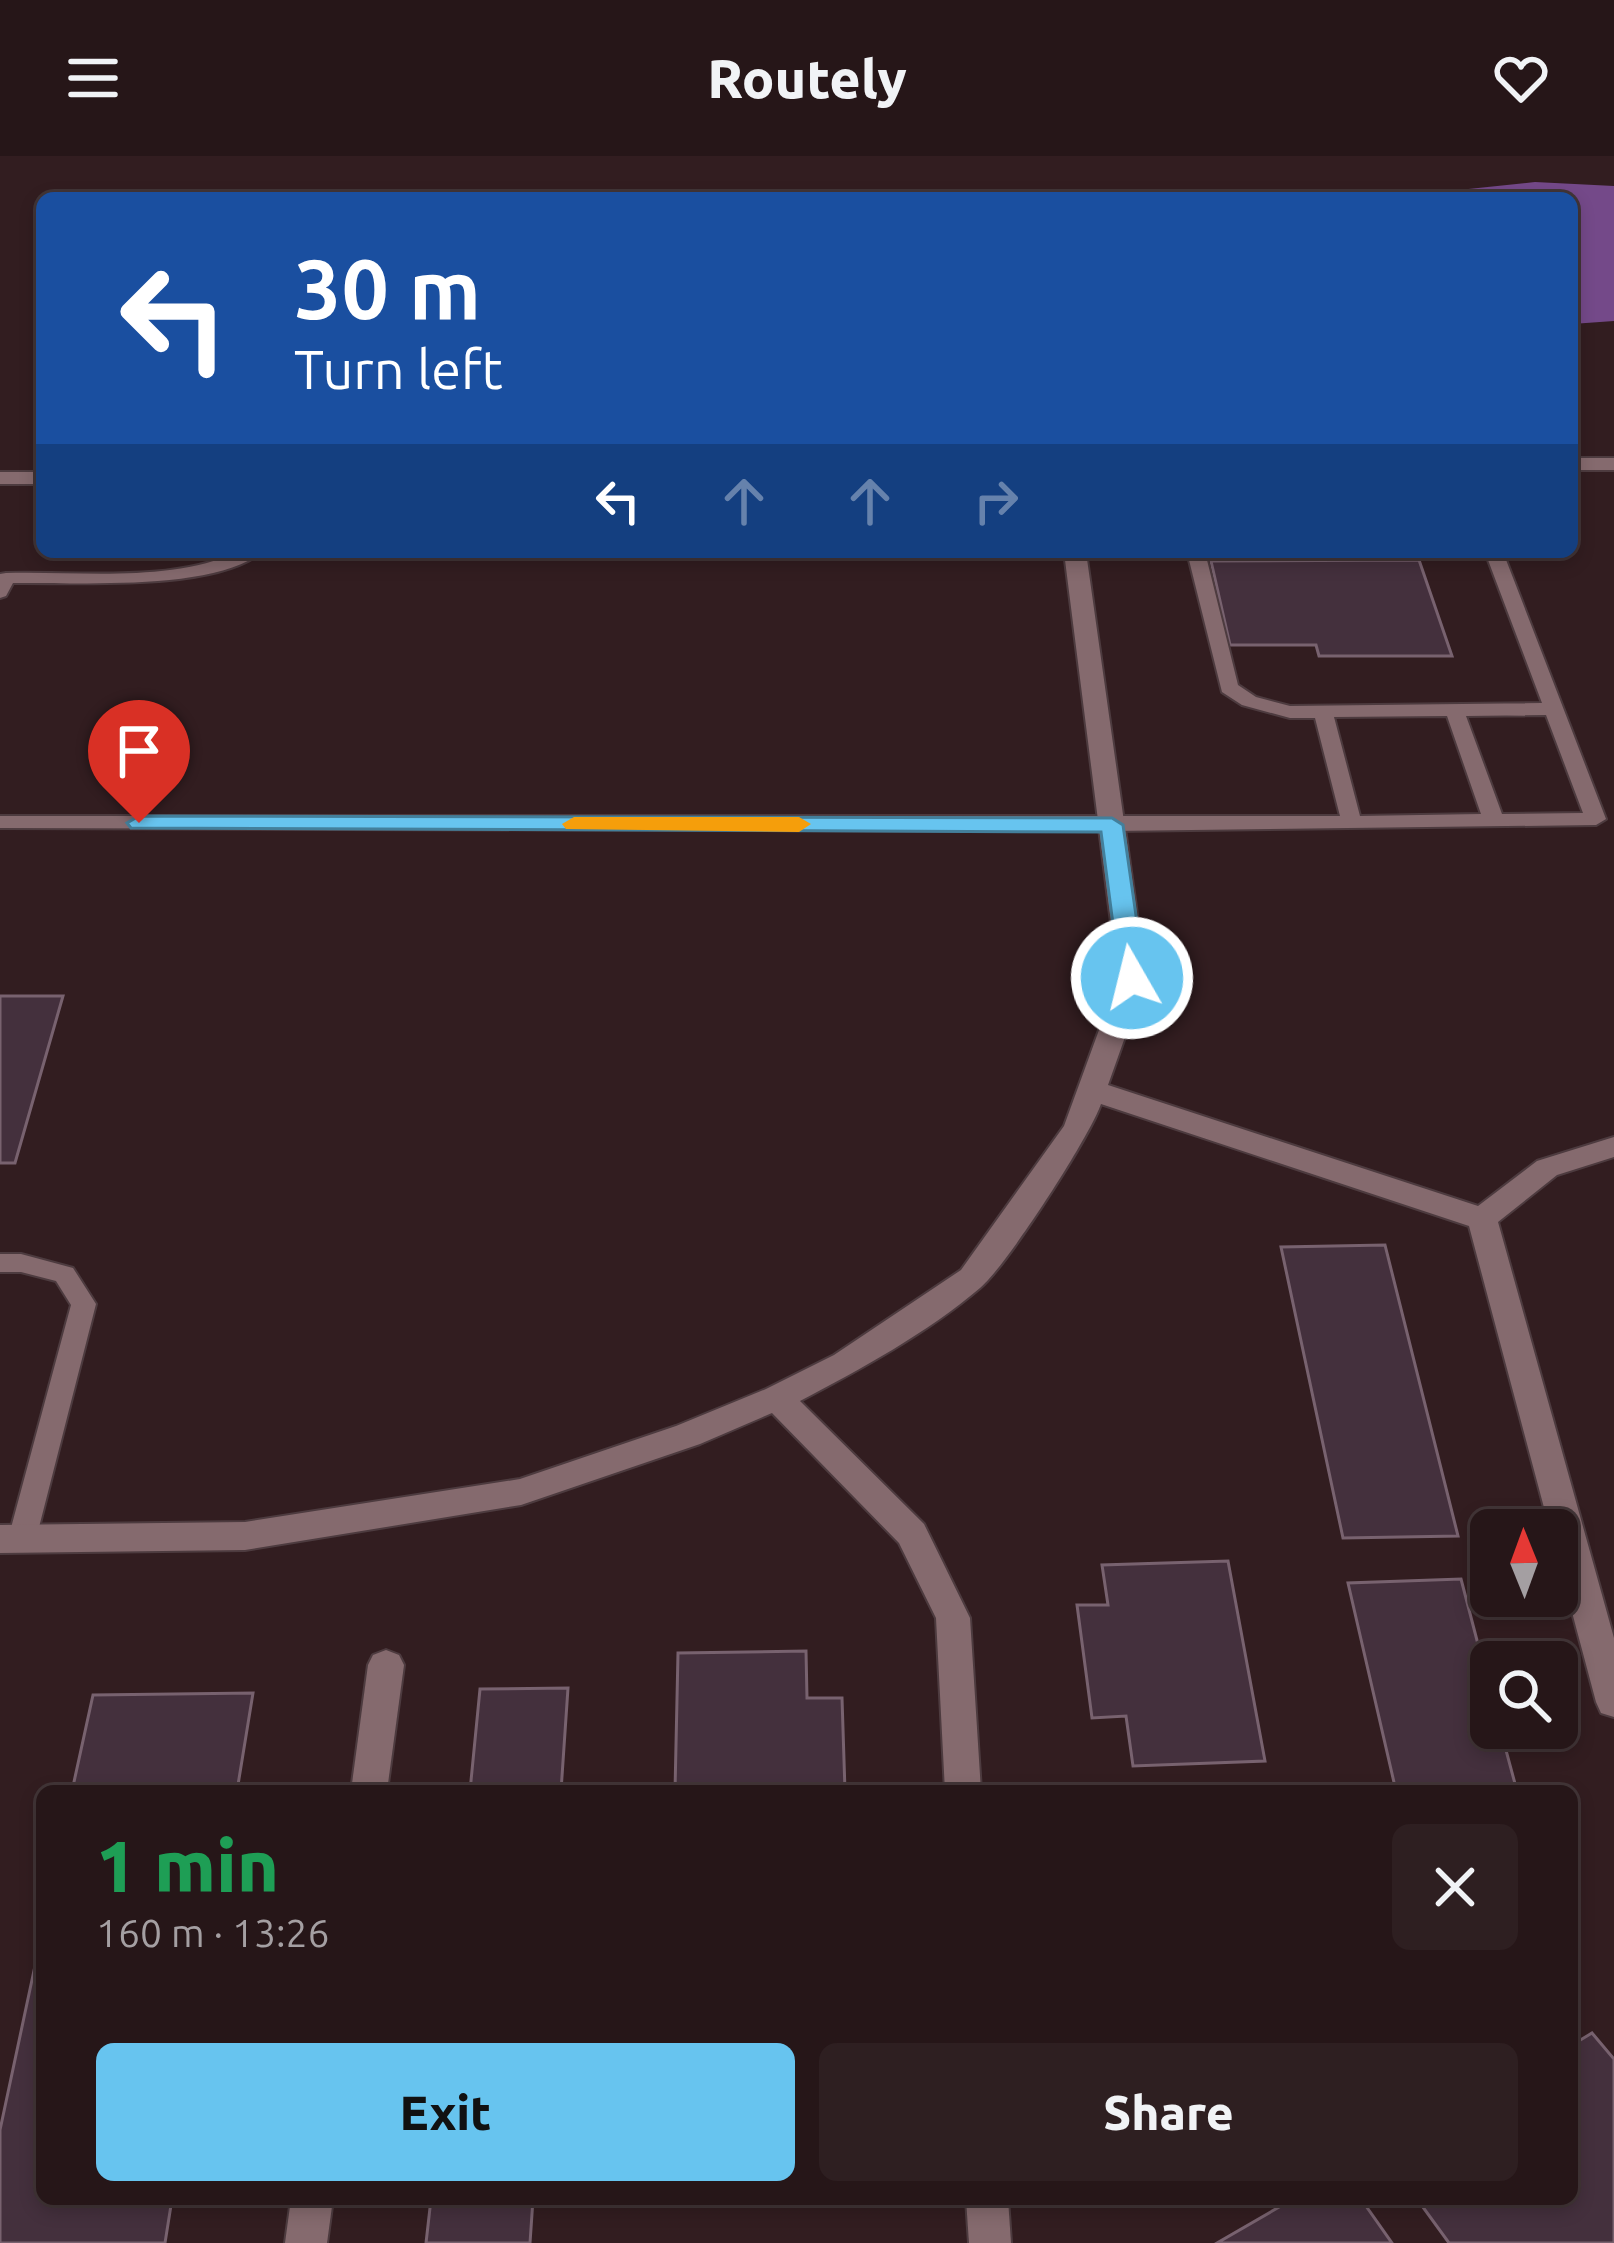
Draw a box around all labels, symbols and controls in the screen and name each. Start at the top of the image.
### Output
icon: menu [60,45,126,111]
icon: heart [1488,45,1554,111]
text: Routely [707,48,907,108]
icon: left [96,240,252,396]
text: 30 m [294,241,481,335]
text: Turn left [294,339,503,399]
icon: left [585,468,651,534]
icon: ahead [711,468,777,534]
icon: ahead [837,468,903,534]
icon: right [963,468,1029,534]
pin [88,700,190,823]
icon: arrive [106,718,172,784]
position arrow [1069,915,1195,1041]
north arrow [1470,1509,1578,1617]
map controls [1470,1509,1578,1749]
button: search [1470,1641,1578,1749]
button: close [1392,1824,1518,1950]
text: 1 min [96,1825,279,1906]
text: 160 m · 13:26 [96,1911,330,1954]
button: Exit [96,2043,795,2181]
button: Share [819,2043,1518,2181]

